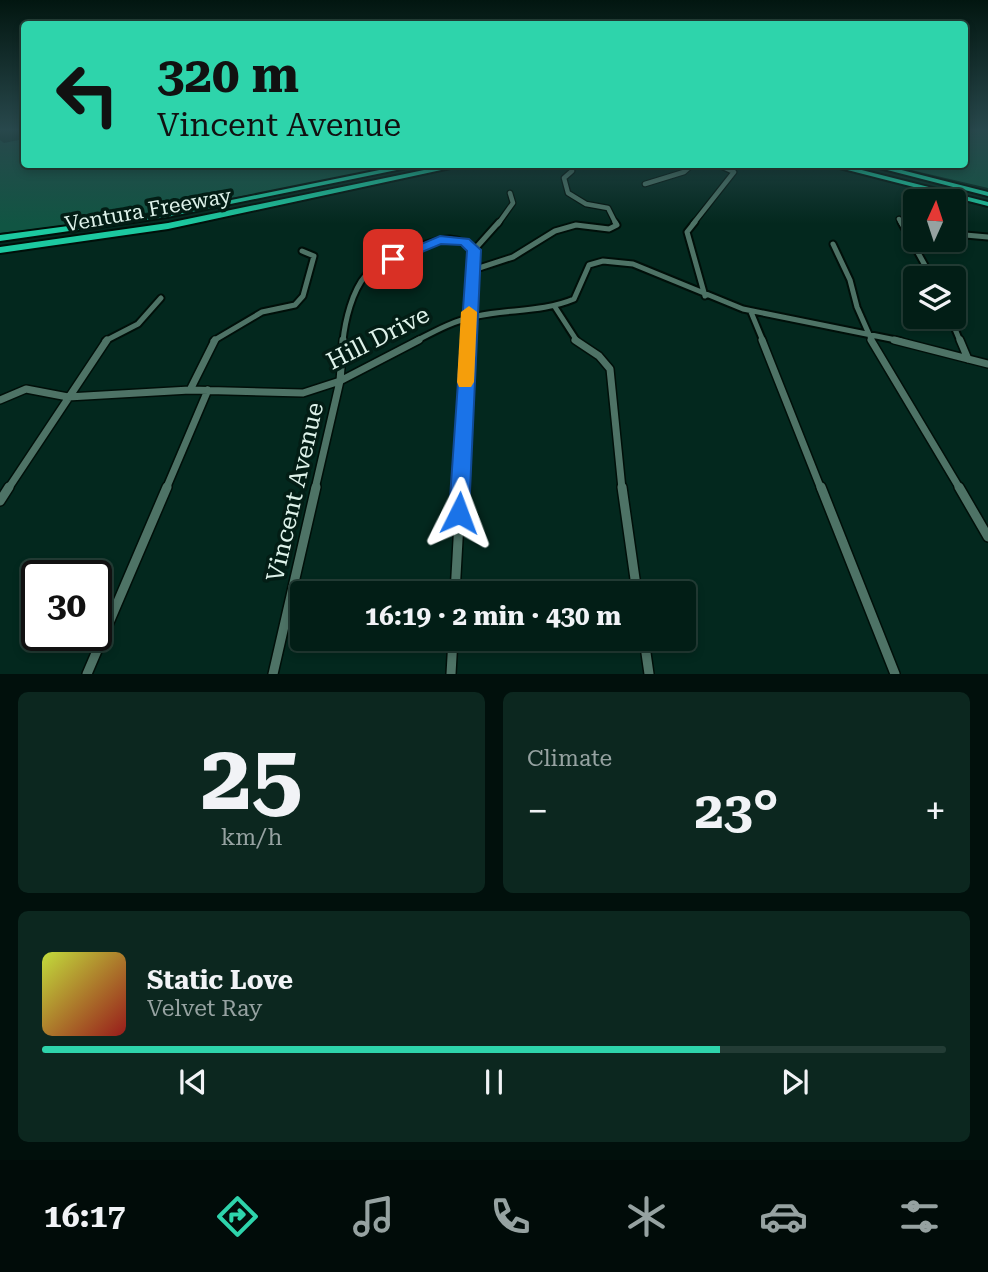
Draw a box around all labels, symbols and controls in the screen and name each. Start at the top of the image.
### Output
text: 320 m [157,47,299,104]
icon: left [42,49,133,140]
text: Vincent Avenue [157,106,401,144]
street label: Ventura Freeway [63,183,234,236]
north arrow [903,189,966,252]
map controls [903,189,966,329]
pin [363,229,423,289]
icon: arrive [374,240,412,278]
button: layers [903,266,966,329]
street label: Hill Drive [322,300,434,376]
street label: Vincent Avenue [261,400,329,584]
position arrow [422,476,496,550]
speed limit sign: 30 [21,560,112,651]
text: 16:19 · 2 min · 430 m [365,601,621,631]
text: 25 [201,725,302,831]
text: Climate [527,745,612,772]
text: 23° [694,780,779,841]
text: − [527,789,548,833]
text: + [925,789,946,833]
text: km/h [221,824,282,851]
text: Static Love [147,965,293,995]
text: Velvet Ray [147,995,262,1022]
icon: previous [174,1063,212,1101]
icon: pause [475,1063,513,1101]
icon: next [776,1063,814,1101]
icon: directions [213,1192,262,1241]
icon: music [349,1192,398,1241]
icon: phone [486,1192,535,1241]
icon: climate [622,1192,671,1241]
icon: car [759,1192,808,1241]
icon: filters [895,1192,944,1241]
text: 16:17 [44,1197,125,1235]

